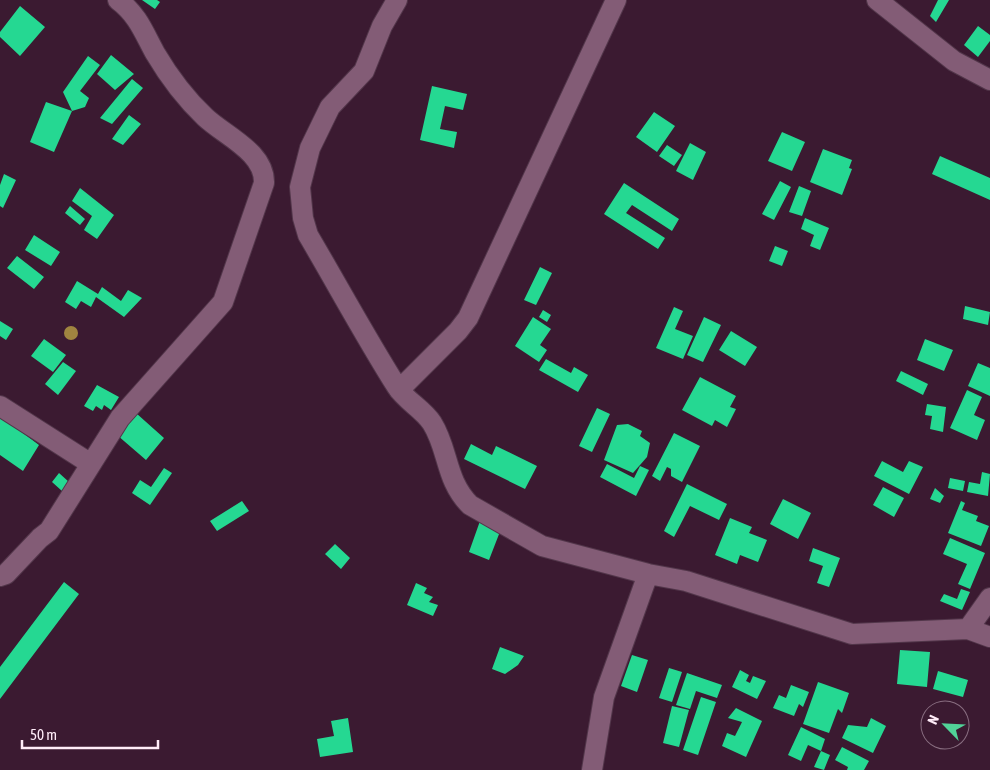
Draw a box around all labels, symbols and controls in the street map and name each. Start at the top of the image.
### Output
north arrow [920,700,970,750]
text: N [924,713,942,727]
scale bar [22,718,159,750]
text: 50 m [30,726,57,743]

